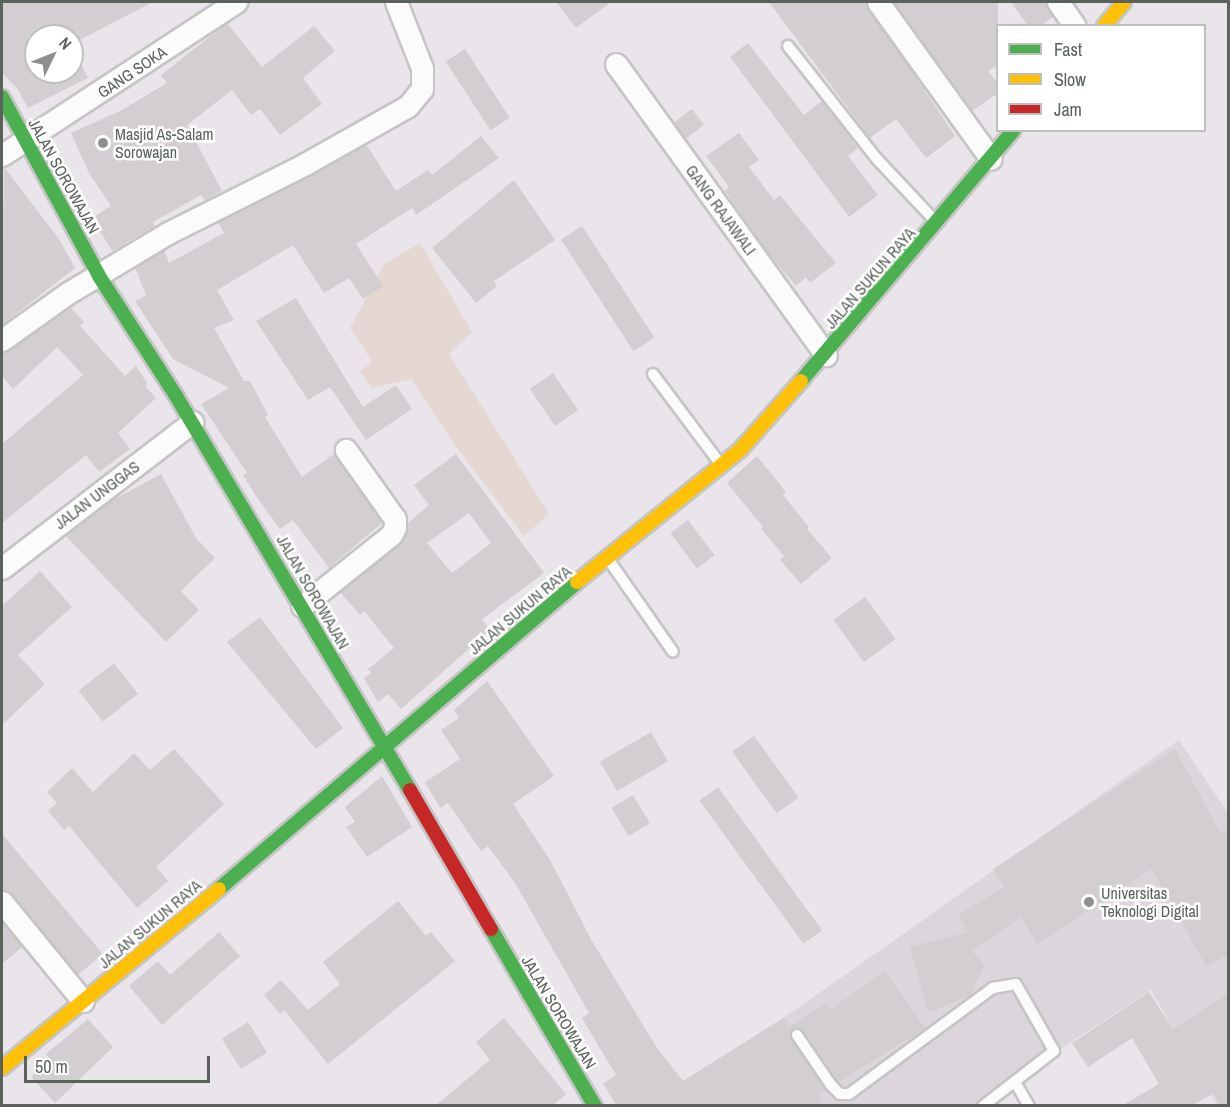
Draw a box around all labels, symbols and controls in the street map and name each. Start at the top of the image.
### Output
north arrow [24,24,84,84]
legend [996,24,1206,132]
text: N [54,32,77,54]
text: Fast [1054,37,1082,62]
street label: GANG SOKA [94,42,170,102]
text: Slow [1054,67,1086,92]
text: Jam [1054,97,1082,122]
street label: JALAN SOROWAJAN [24,115,104,237]
place label: Masjid As-Salam Sorowajan [115,124,214,162]
marker: Masjid As-Salam Sorowajan [96,136,110,150]
street label: GANG RAJAWALI [682,161,760,259]
street label: JALAN SUKUN RAYA [821,223,919,333]
street label: JALAN UNGGAS [51,457,143,533]
street label: JALAN SOROWAJAN [273,532,353,652]
street label: JALAN SUKUN RAYA [465,562,575,658]
street label: JALAN SUKUN RAYA [95,876,205,972]
place label: Universitas Teknologi Digital [1101,883,1199,921]
marker: Universitas Teknologi Digital [1082,895,1096,909]
street label: JALAN SOROWAJAN [518,952,600,1072]
scale bar [27,1044,213,1082]
text: 50 m [35,1054,68,1079]

